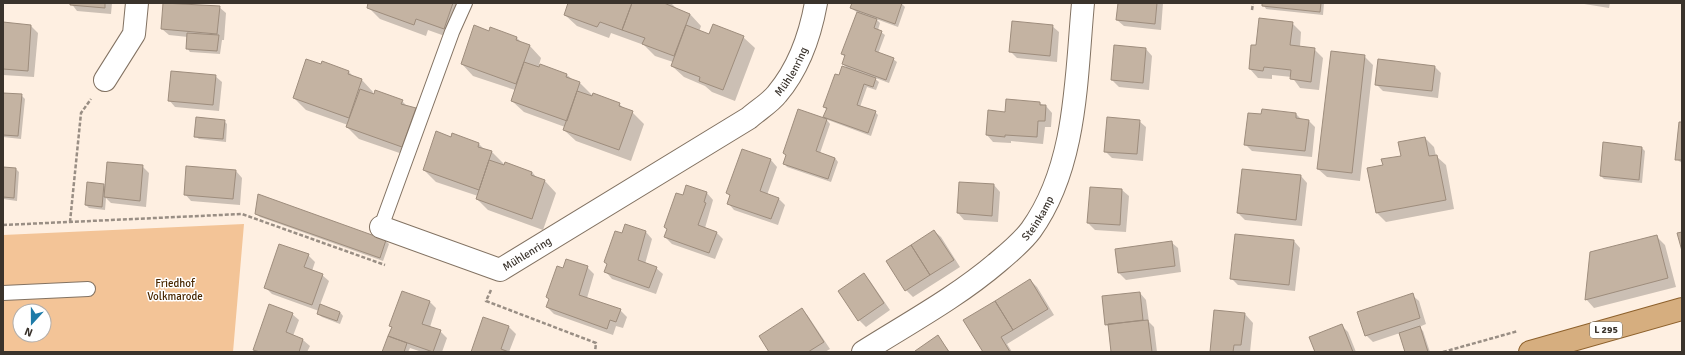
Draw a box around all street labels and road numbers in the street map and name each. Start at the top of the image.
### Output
street label: Mühlenring [772,45,810,98]
street label: Steinkamp [1019,194,1056,243]
street label: Mühlenring [500,234,554,273]
road number: L 295 [1590,322,1622,338]

